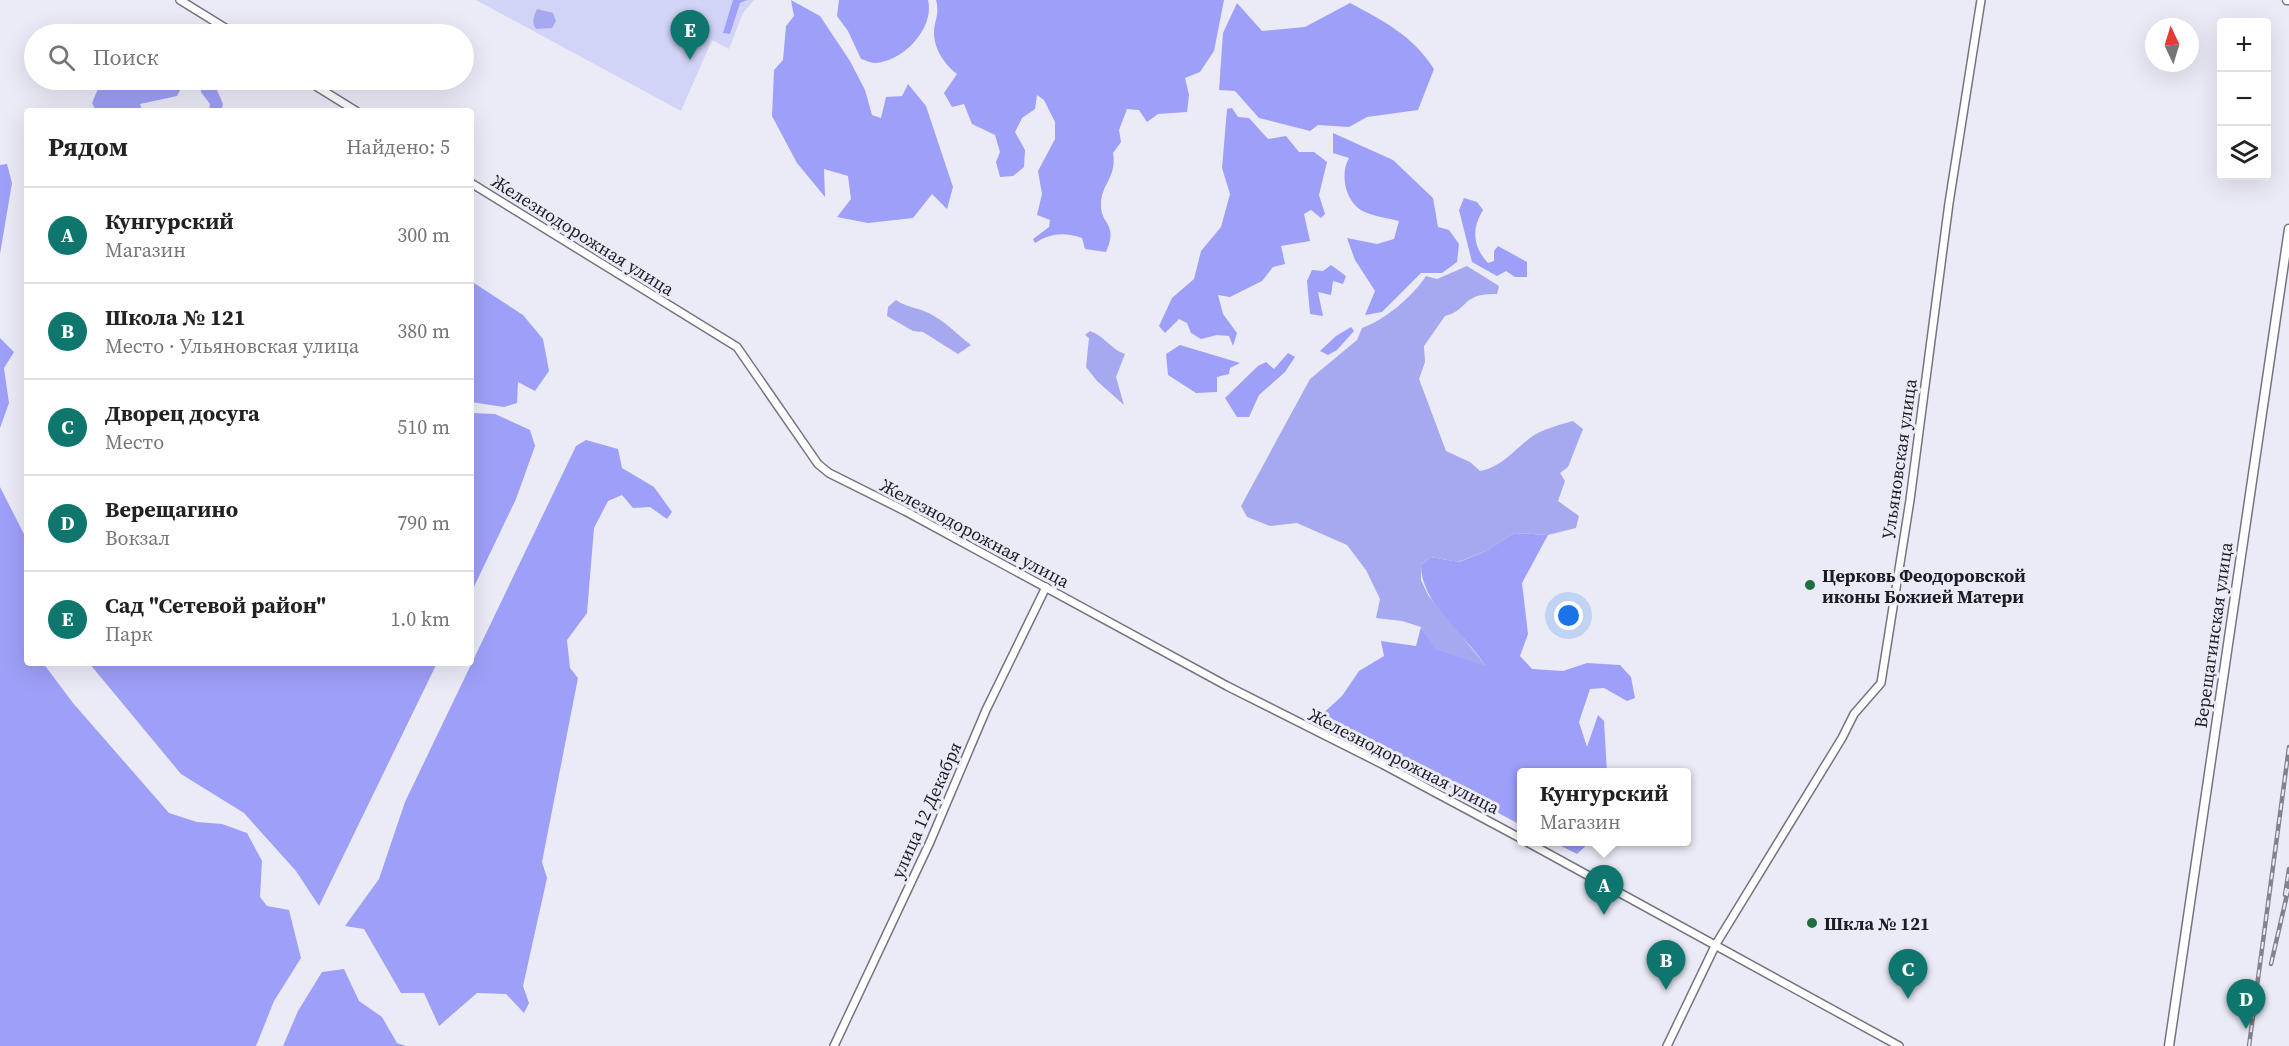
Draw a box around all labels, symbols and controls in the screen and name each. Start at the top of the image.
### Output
pin: E [670,10,710,60]
north arrow [2145,18,2199,72]
map controls [2217,18,2271,180]
button: + [2217,18,2271,72]
search box [24,24,474,90]
icon: search [45,41,78,74]
text: Поиск [93,42,159,72]
button: − [2217,72,2271,126]
button: layers [2217,126,2271,180]
text: Рядом [48,129,128,165]
text: Найдено: 5 [346,133,450,161]
street label: Железнодорожная улица [487,168,680,302]
text: Кунгурский [105,206,234,236]
text: A [61,221,74,249]
text: 300 m [397,221,450,249]
text: Магазин [105,236,186,264]
text: Школа № 121 [105,302,246,332]
text: B [61,317,74,345]
text: 380 m [397,317,450,345]
text: Место · Ульяновская улица [105,332,359,360]
street label: Ульяновская улица [1875,376,1923,541]
text: Дворец досуга [105,398,260,428]
text: C [61,413,74,441]
text: 510 m [397,413,450,441]
text: Место [105,428,164,456]
street label: Железнодорожная улица [876,472,1075,594]
text: Верещагино [105,494,238,524]
text: D [60,509,75,537]
text: 790 m [397,509,450,537]
text: Вокзал [105,524,170,552]
street label: Верещагинская улица [2188,540,2239,730]
place label: Церковь Феодоровской иконы Божией Матери [1822,563,2026,609]
marker: Церковь Феодоровской иконы Божией Матери [1803,578,1817,592]
text: Сад "Сетевой район" [105,590,326,620]
your location [1554,601,1583,630]
text: E [62,605,73,633]
text: 1.0 km [390,605,450,633]
text: Парк [105,620,153,648]
street label: Железнодорожная улица [1304,702,1505,820]
street label: улица 12 Декабря [885,738,967,882]
popup [1517,768,1691,846]
text: Кунгурский [1540,778,1668,808]
text: Магазин [1540,808,1621,836]
pin: A [1584,866,1624,915]
place label: Шкла № 121 [1824,911,1930,936]
marker: Шкла № 121 [1805,916,1819,930]
pin: B [1646,940,1686,990]
pin: C [1888,950,1928,999]
pin: D [2226,980,2266,1029]

